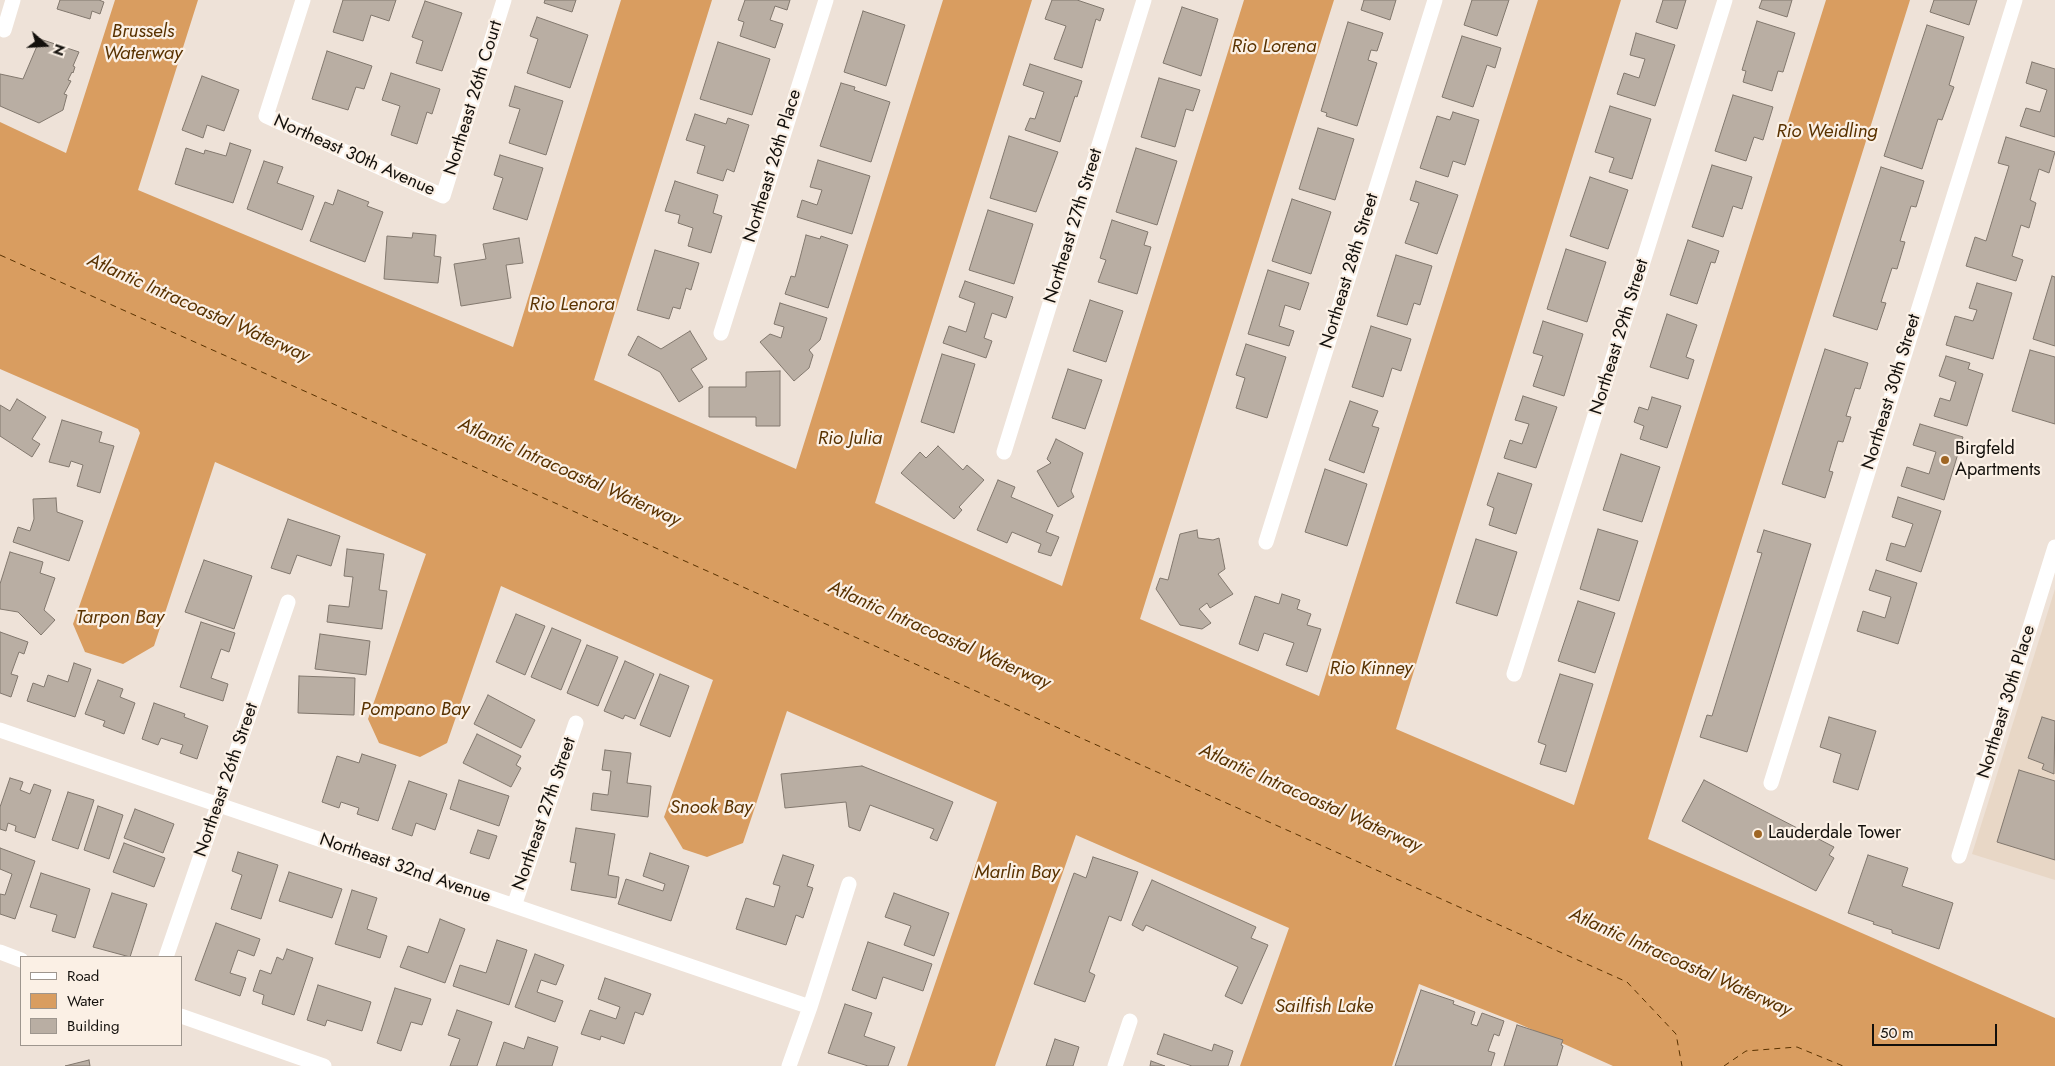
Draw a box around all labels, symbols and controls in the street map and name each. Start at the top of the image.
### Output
street label: Northeast 26th Court [440,18,508,178]
north arrow [20,20,70,70]
water label: Brussels Waterway [104,21,182,65]
water label: Rio Lorena [1232,36,1316,58]
text: N [48,41,70,58]
street label: Northeast 26th Place [739,87,807,245]
street label: Northeast 30th Avenue [270,111,438,201]
water label: Rio Weidling [1776,121,1878,143]
street label: Northeast 27th Street [1040,146,1108,306]
street label: Northeast 28th Street [1316,191,1384,351]
water label: Atlantic Intracoastal Waterway [83,250,313,368]
street label: Northeast 29th Street [1586,257,1654,417]
water label: Rio Lenora [529,294,615,316]
street label: Northeast 30th Street [1858,312,1926,472]
water label: Atlantic Intracoastal Waterway [454,414,684,532]
water label: Rio Julia [818,428,882,450]
place label: Birgfeld Apartments [1955,439,2041,482]
marker: Birgfeld Apartments [1939,454,1951,466]
water label: Atlantic Intracoastal Waterway [824,577,1054,695]
water label: Tarpon Bay [76,607,164,629]
street label: Northeast 30th Place [1973,623,2041,781]
water label: Rio Kinney [1330,658,1412,680]
water label: Pompano Bay [360,699,470,721]
street label: Northeast 26th Street [191,700,263,860]
street label: Northeast 27th Street [509,735,581,893]
water label: Atlantic Intracoastal Waterway [1195,740,1425,858]
water label: Snook Bay [670,797,752,819]
place label: Lauderdale Tower [1768,823,1901,845]
marker: Lauderdale Tower [1752,828,1764,840]
street label: Northeast 32nd Avenue [316,830,494,908]
water label: Marlin Bay [974,862,1060,884]
water label: Atlantic Intracoastal Waterway [1565,904,1795,1022]
legend [20,956,182,1046]
text: Road [67,965,99,987]
text: Water [67,990,104,1012]
water label: Sailfish Lake [1275,996,1373,1018]
scale bar [1875,1014,2000,1046]
text: Building [67,1015,119,1037]
text: 50 m [1880,1022,1914,1044]

